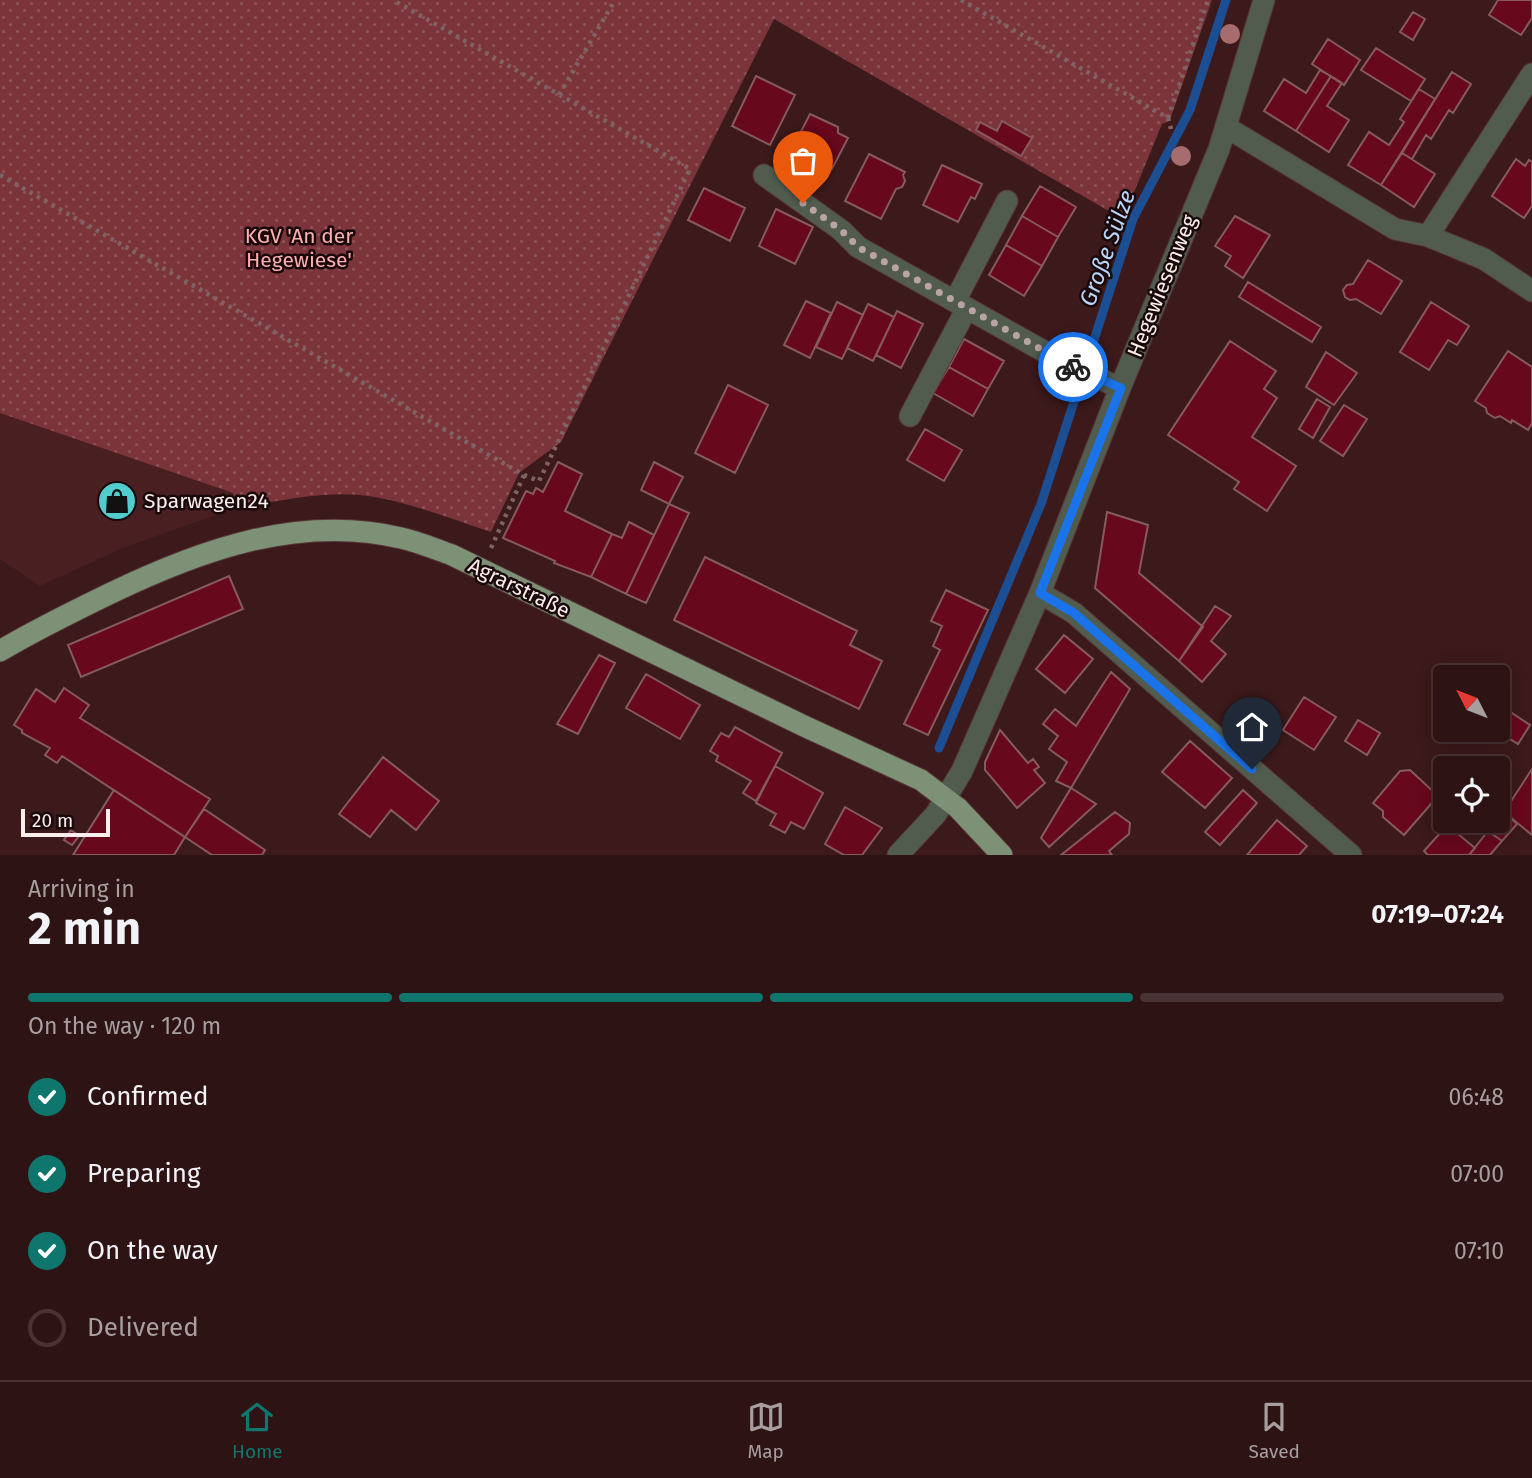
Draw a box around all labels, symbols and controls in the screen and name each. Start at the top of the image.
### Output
pin [773,131,833,203]
icon: bag [784,142,822,180]
water label: Große Sülze [1073,186,1141,310]
street label: Hegewiesenweg [1122,211,1202,361]
park label: KGV 'An der Hegewiese' [245,223,353,273]
courier [1038,332,1108,402]
icon: bike [1054,348,1092,386]
shop icon: Sparwagen24 [96,480,138,522]
place label: Sparwagen24 [144,488,269,514]
street label: Agrarstraße [464,552,574,624]
north arrow [1433,665,1510,742]
map controls [1433,665,1510,833]
pin [1222,697,1282,769]
icon: home [1233,708,1271,746]
button: locate [1433,756,1510,833]
scale bar [21,806,110,838]
text: 20 m [32,809,73,832]
text: Arriving in [28,875,135,903]
text: 07:19–07:24 [1371,899,1504,930]
text: 2 min [28,901,141,956]
text: On the way · 120 m [28,1012,221,1040]
icon: check [28,1078,66,1116]
text: Confirmed [87,1081,208,1112]
text: 06:48 [1449,1083,1504,1111]
icon: check [28,1155,66,1193]
text: Preparing [87,1158,200,1189]
text: 07:00 [1450,1160,1504,1188]
icon: check [28,1232,66,1270]
text: On the way [87,1235,218,1266]
text: 07:10 [1454,1237,1504,1265]
text: Delivered [87,1312,199,1343]
tab: Home [232,1398,283,1463]
tab: Map [747,1398,785,1463]
tab: Saved [1249,1398,1300,1463]

